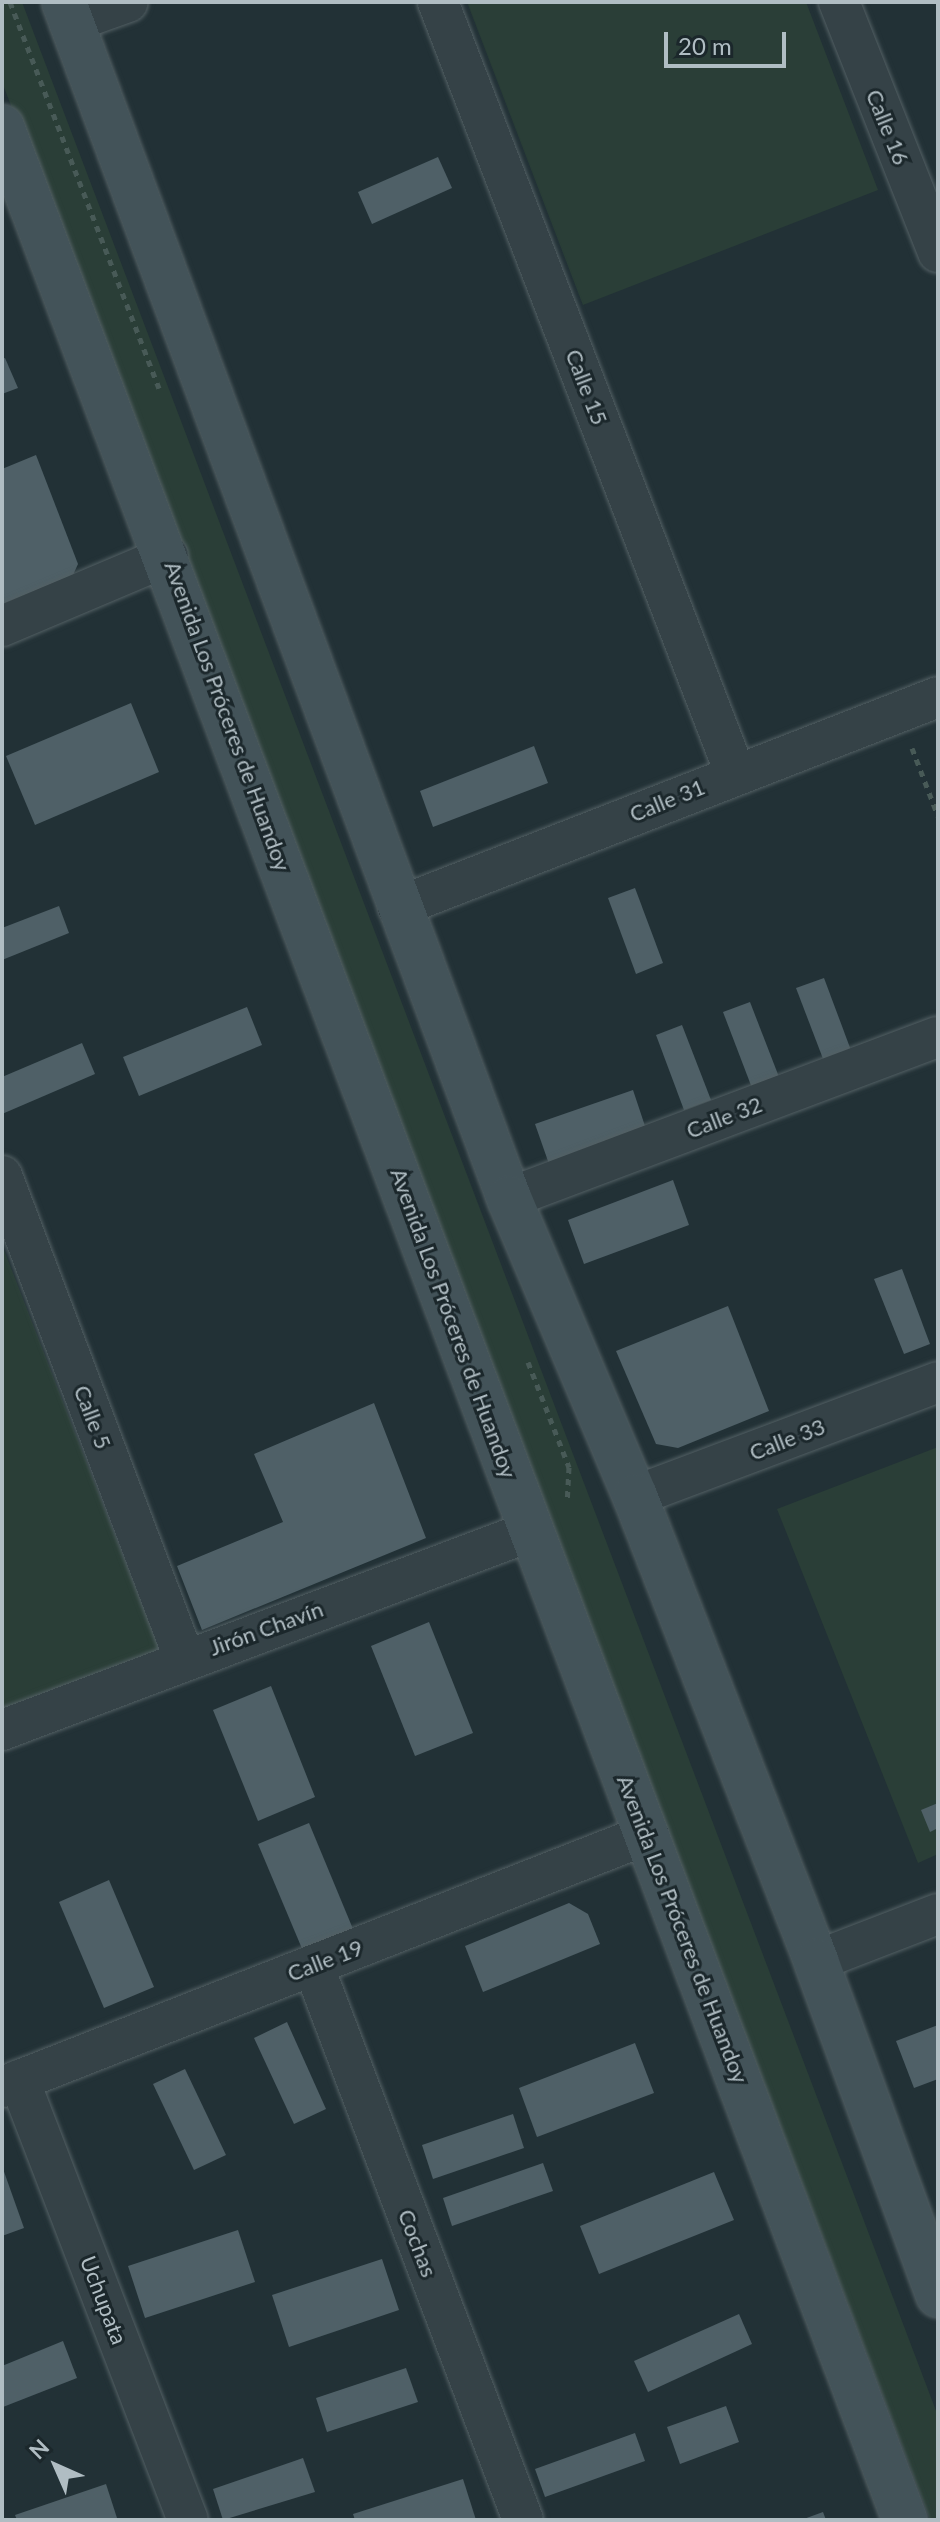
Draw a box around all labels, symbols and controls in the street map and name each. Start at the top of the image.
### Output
scale bar [668,16,790,66]
text: 20 m [678,31,732,60]
street label: Calle 16 [861,86,915,168]
street label: Calle 15 [561,345,613,429]
street label: Avenida Los Próceres de Huandoy [160,557,296,875]
street label: Calle 31 [626,773,708,827]
street label: Calle 32 [682,1091,766,1143]
street label: Avenida Los Próceres de Huandoy [386,1164,522,1482]
street label: Calle 5 [69,1381,117,1453]
street label: Calle 33 [745,1413,829,1465]
street label: Jirón Chavín [206,1595,326,1661]
street label: Avenida Los Próceres de Huandoy [612,1771,754,2087]
street label: Calle 19 [283,1934,367,1986]
street label: Cochas [393,2206,443,2280]
street label: Uchupata [75,2252,133,2348]
north arrow [16,2426,96,2506]
text: N [23,2433,54,2464]

